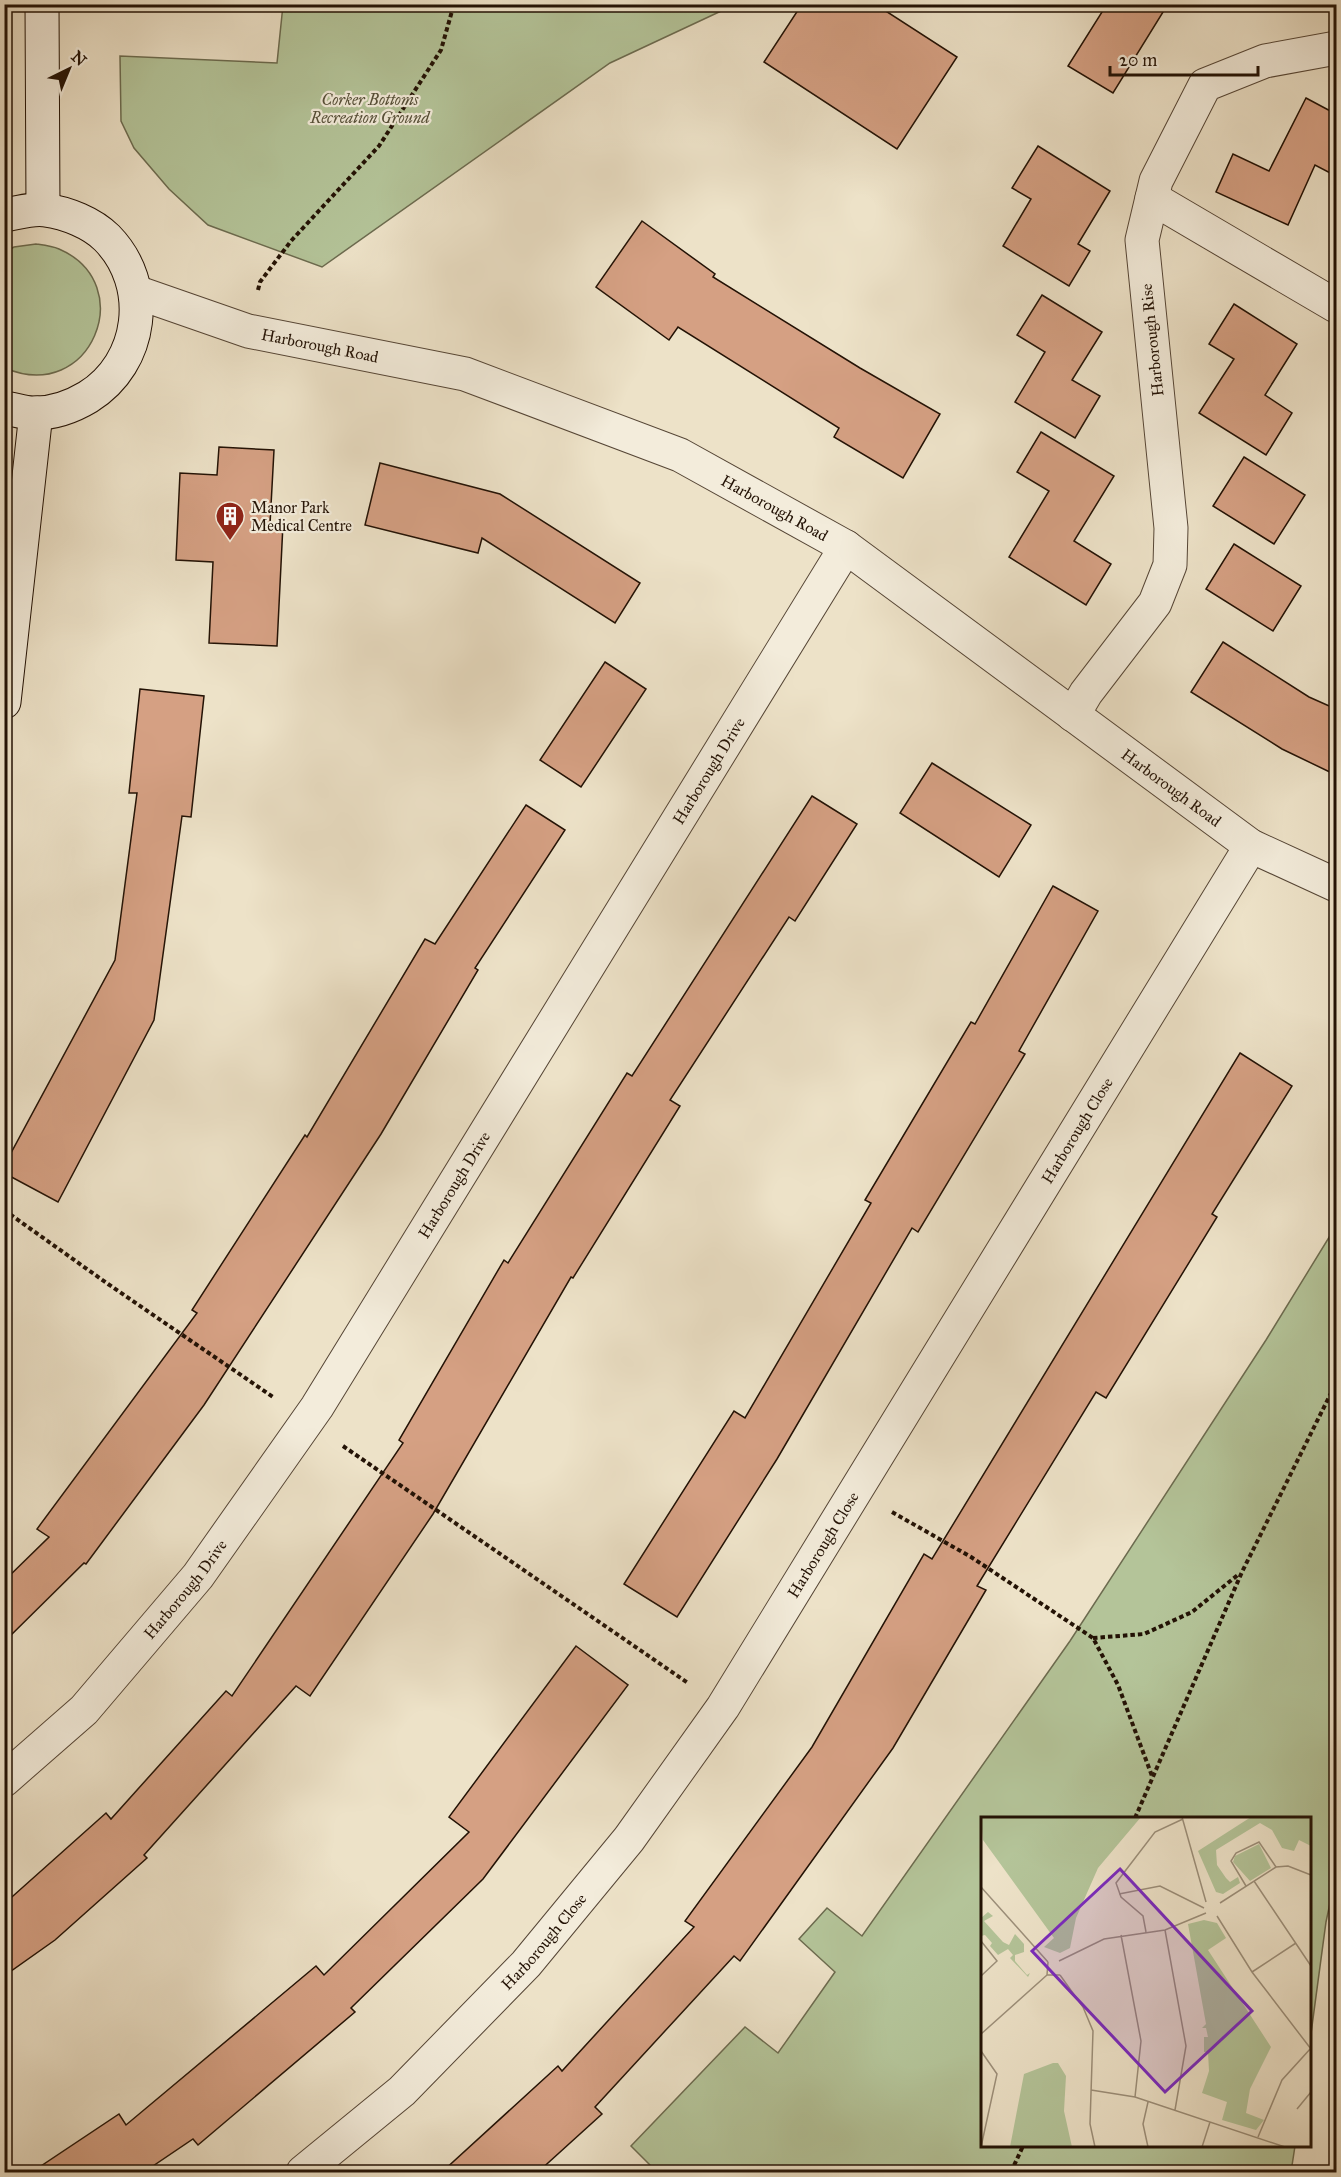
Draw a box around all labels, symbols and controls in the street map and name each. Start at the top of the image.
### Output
north arrow [39,39,99,99]
scale bar [1110,39,1258,77]
text: N [67,47,91,70]
text: 20 m [1119,49,1157,71]
park label: Corker Bottoms Recreation Ground [309,90,431,127]
street label: Harborough Rise [1137,282,1168,397]
street label: Harborough Road [260,324,380,366]
street label: Harborough Road [718,470,832,545]
place label: Manor Park Medical Centre [251,498,352,535]
building icon: Manor Park Medical Centre [214,500,246,542]
street label: Harborough Drive [668,713,749,828]
street label: Harborough Road [1118,744,1225,830]
street label: Harborough Close [1037,1073,1117,1187]
street label: Harborough Drive [414,1127,494,1242]
street label: Harborough Close [783,1488,862,1601]
street label: Harborough Drive [139,1535,231,1643]
inset map [981,1817,1311,2147]
street label: Harborough Close [497,1889,590,1993]

